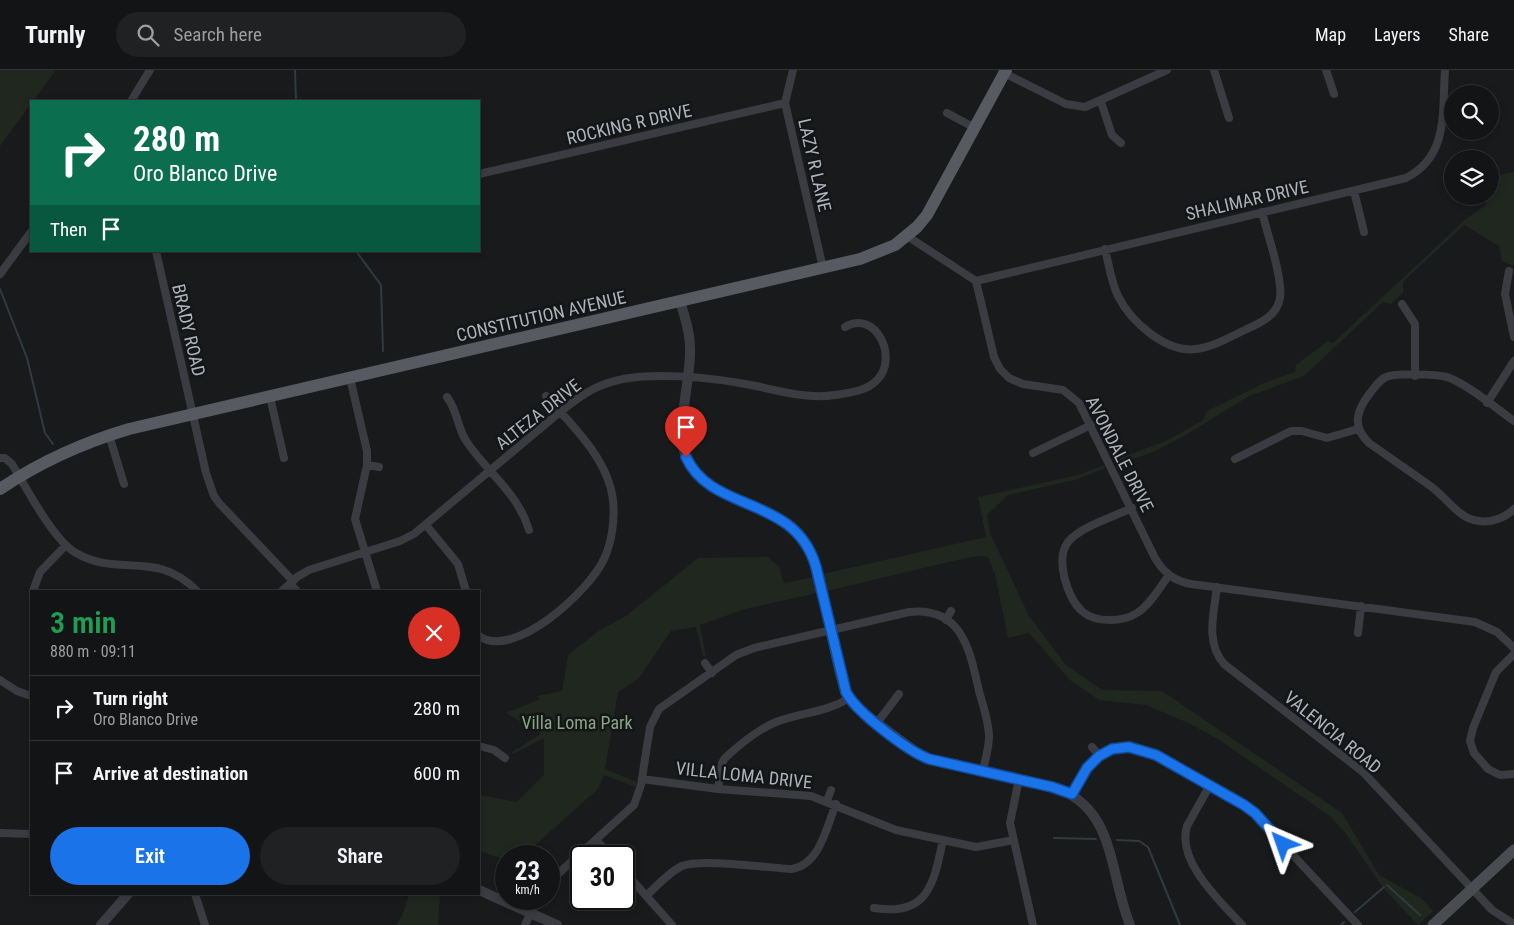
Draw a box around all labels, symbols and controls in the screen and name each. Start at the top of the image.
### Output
search box [116,12,466,57]
text: Turnly [25,21,86,49]
icon: search [134,21,162,49]
text: Search here [174,23,262,46]
text: Map [1315,24,1346,45]
text: Layers [1374,24,1421,45]
text: Share [1449,24,1489,45]
map controls [1444,85,1499,205]
button: search [1444,85,1499,140]
street label: ROCKING R DRIVE [564,99,694,149]
street label: LAZY R LANE [794,116,836,214]
text: 280 m [133,119,220,160]
icon: right [50,120,115,185]
button: layers [1444,150,1499,205]
text: Oro Blanco Drive [133,161,277,186]
street label: SHALIMAR DRIVE [1184,176,1310,224]
icon: arrive [97,215,125,243]
text: Then [50,218,87,241]
street label: BRADY ROAD [168,282,210,378]
street label: CONSTITUTION AVENUE [454,286,628,346]
street label: ALTEZA DRIVE [491,374,585,454]
street label: AVONDALE DRIVE [1082,393,1158,515]
pin [665,406,707,457]
icon: arrive [672,413,700,441]
text: 3 min [50,605,116,640]
button: close [408,607,460,659]
text: 880 m · 09:11 [50,642,136,661]
street label: VALENCIA ROAD [1280,686,1386,778]
text: Turn right [93,687,168,710]
icon: right [50,694,78,722]
text: 280 m [413,697,460,720]
text: Oro Blanco Drive [93,710,198,729]
park label: Villa Loma Park [521,712,633,733]
street label: VILLA LOMA DRIVE [675,757,813,793]
icon: arrive [50,759,78,787]
text: Arrive at destination [93,762,248,785]
text: 600 m [413,762,460,785]
position arrow [1256,817,1308,869]
button: Exit [50,827,250,885]
button: Share [260,827,460,885]
speed limit sign: 30 [570,845,635,910]
text: 23 [515,857,540,886]
text: km/h [515,883,540,897]

